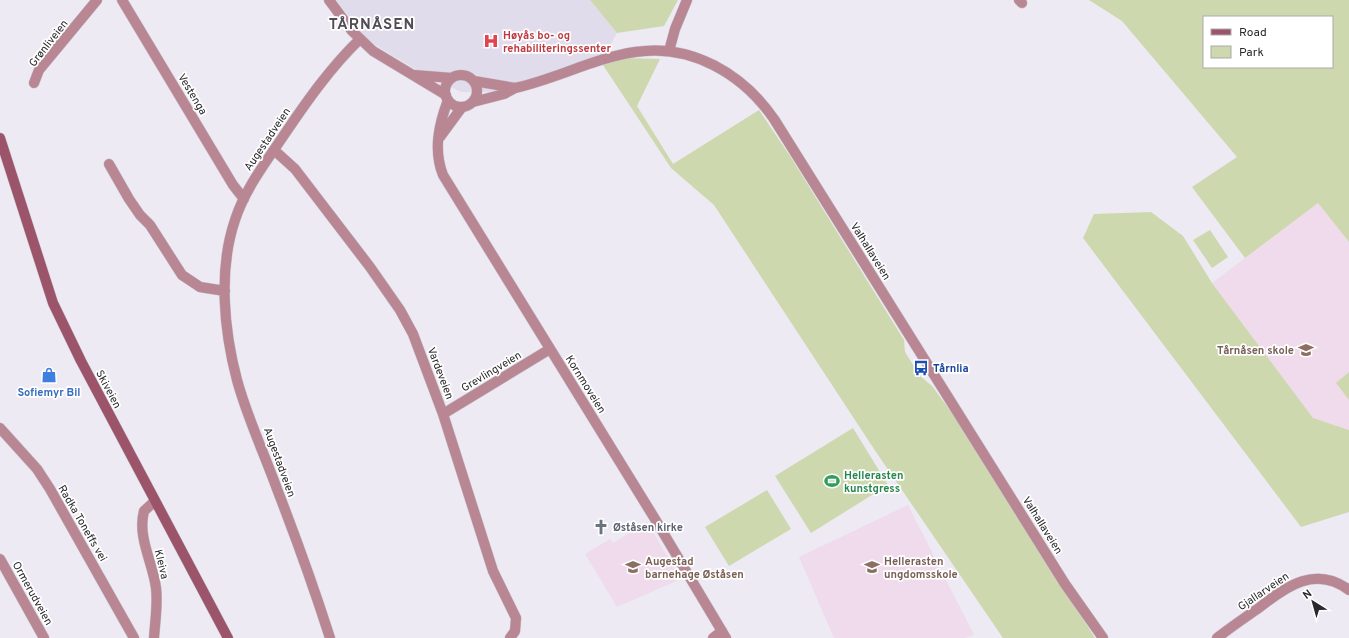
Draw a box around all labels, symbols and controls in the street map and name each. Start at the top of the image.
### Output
district label: TÅRNÅSEN [329,15,415,35]
legend [1203,16,1333,68]
street label: Grønliveien [26,17,72,70]
text: Road [1239,25,1267,41]
place label: Høyås bo- og rehabiliteringssenter [503,29,612,56]
hospital icon: Høyås bo- og rehabiliteringssenter [482,32,500,50]
text: Park [1239,45,1264,61]
street label: Vestenga [174,71,210,118]
street label: Augestadveien [242,105,294,174]
street label: Valhallaveien [847,220,893,283]
school or university icon: Tårnåsen skole [1297,341,1315,359]
place label: Tårnåsen skole [1217,344,1294,358]
street label: Vardeveien [424,345,456,401]
street label: Grevlingveien [459,348,524,395]
street label: Kornmoveien [562,353,609,416]
bus stop icon: Tårnlia [912,359,930,377]
place label: Tårnlia [933,362,969,376]
shop icon: Sofiemyr Bil [40,366,58,384]
street label: Skiveien [92,368,124,411]
place label: Sofiemyr Bil [17,386,81,400]
street label: Augestadveien [260,426,298,499]
place label: Hellerasten kunstgress [844,469,903,496]
sports icon: Hellerasten kunstgress [823,472,841,490]
street label: Radka Toneffs vei [55,483,110,564]
street label: Valhallaveien [1019,494,1065,557]
church icon: Øståsen kirke [592,518,610,536]
place label: Øståsen kirke [613,521,683,535]
street label: Kleiva [151,548,172,581]
place label: Augestad barnehage Øståsen [645,555,744,582]
place label: Hellerasten ungdomsskole [884,555,958,582]
school or university icon: Augestad barnehage Øståsen [624,558,642,576]
school or university icon: Hellerasten ungdomsskole [863,558,881,576]
street label: Ormerudveien [9,559,55,628]
street label: Gjallarveien [1235,570,1292,614]
north arrow [1293,582,1333,622]
text: N [1300,587,1315,603]

